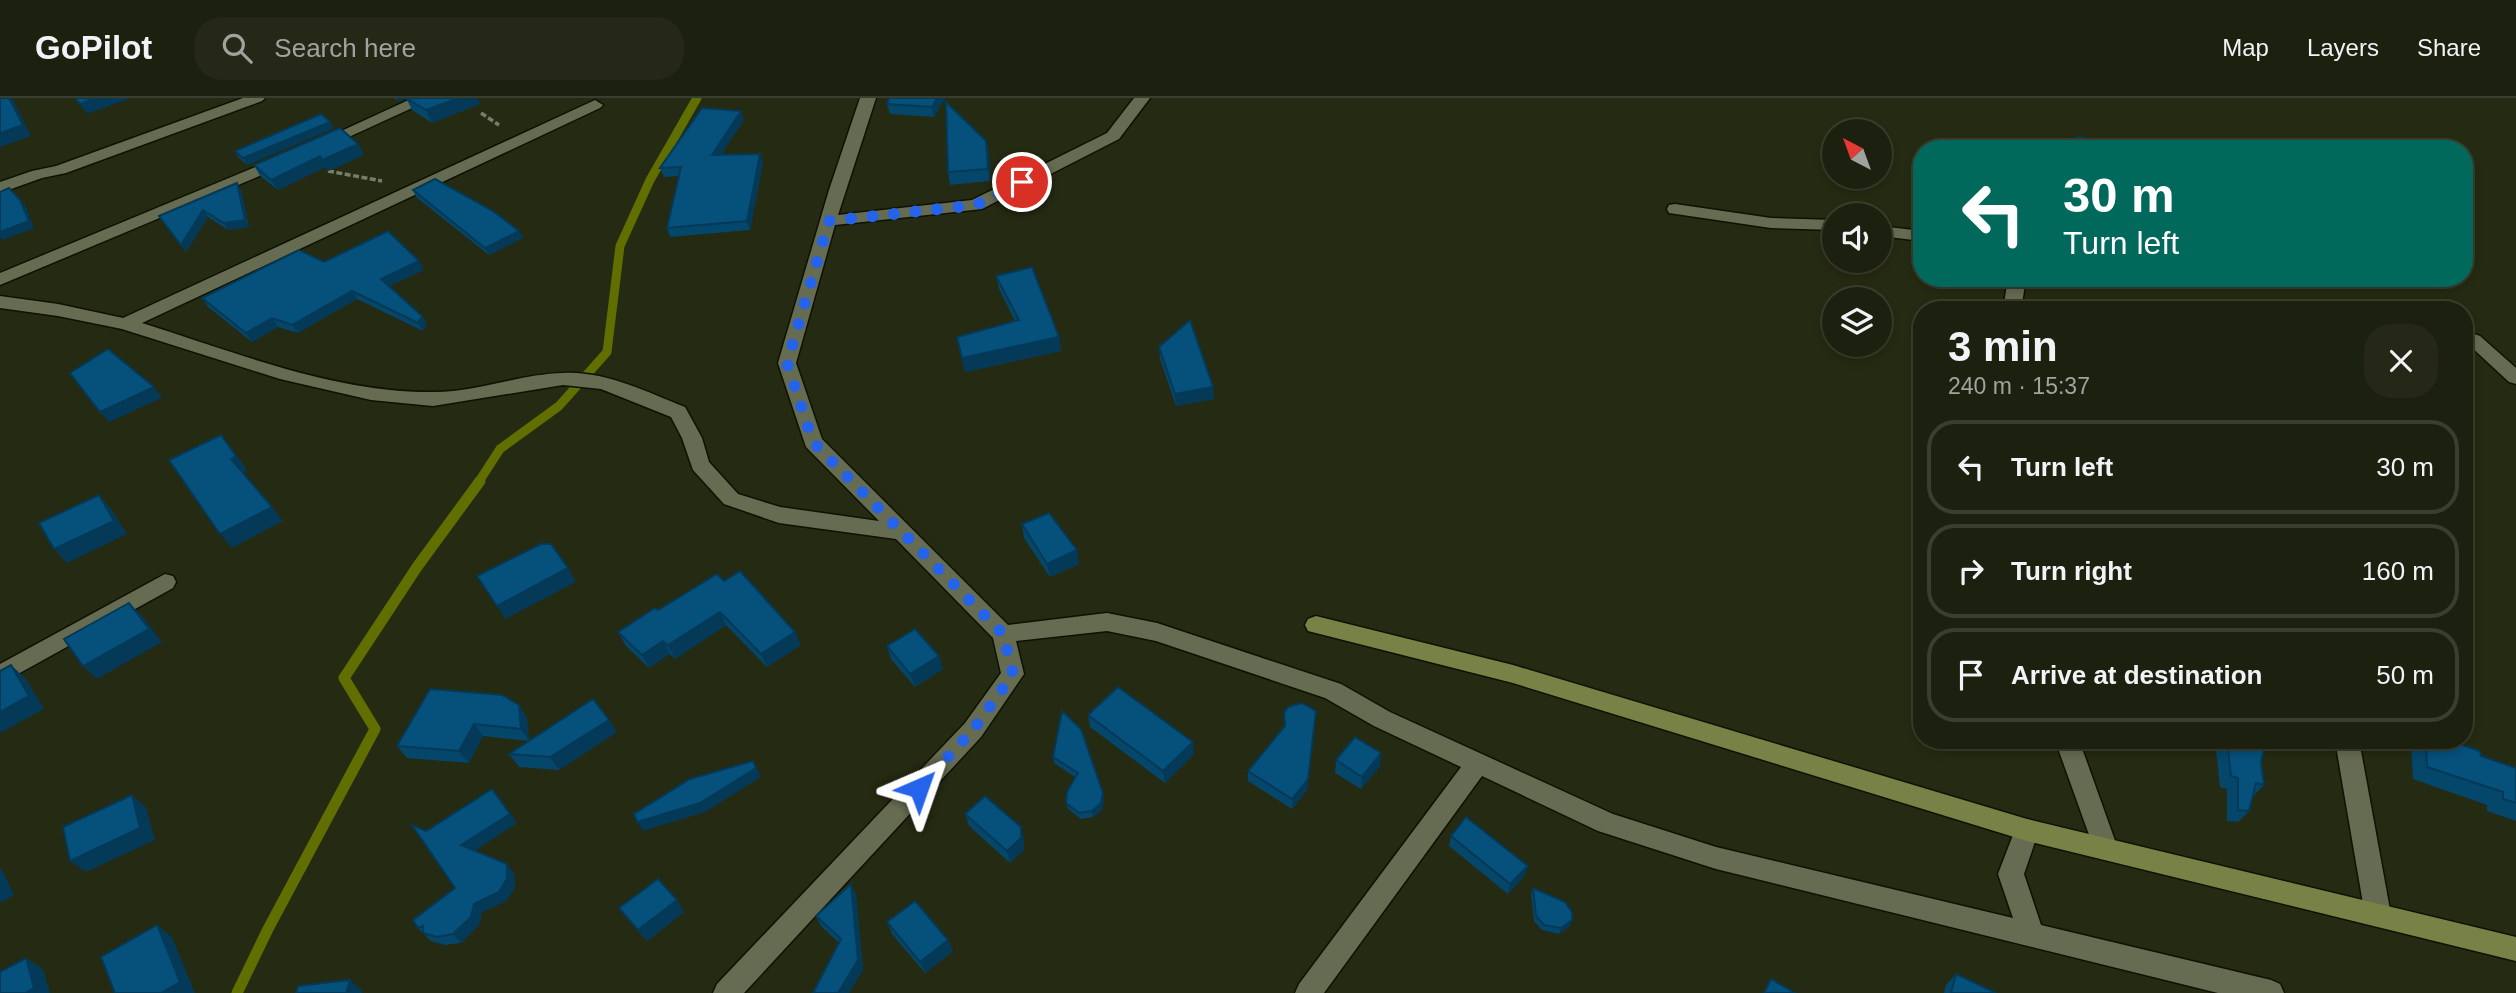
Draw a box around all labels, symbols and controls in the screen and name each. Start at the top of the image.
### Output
search box [194,17,684,80]
text: GoPilot [35,29,152,66]
icon: search [218,29,256,67]
text: Search here [274,33,416,63]
text: Map [2222,34,2269,61]
text: Layers [2307,34,2379,61]
text: Share [2417,34,2481,61]
north arrow [1822,119,1892,189]
map controls [1822,119,1892,357]
pin [992,152,1052,212]
icon: arrive [1003,163,1041,201]
icon: left [1948,168,2039,259]
text: 30 m [2063,168,2175,222]
button: sound [1822,203,1892,273]
text: Turn left [2063,225,2179,261]
button: layers [1822,287,1892,357]
text: 3 min [1948,323,2058,370]
button: close [2364,324,2438,398]
text: 240 m · 15:37 [1948,373,2090,399]
icon: left [1952,448,1990,486]
text: Turn left [2011,452,2113,482]
text: 30 m [2376,452,2434,482]
icon: right [1952,552,1990,590]
text: Turn right [2011,556,2132,586]
text: 160 m [2362,556,2434,586]
icon: arrive [1952,656,1990,694]
text: Arrive at destination [2011,660,2262,690]
text: 50 m [2376,660,2434,690]
position arrow [882,751,956,825]

